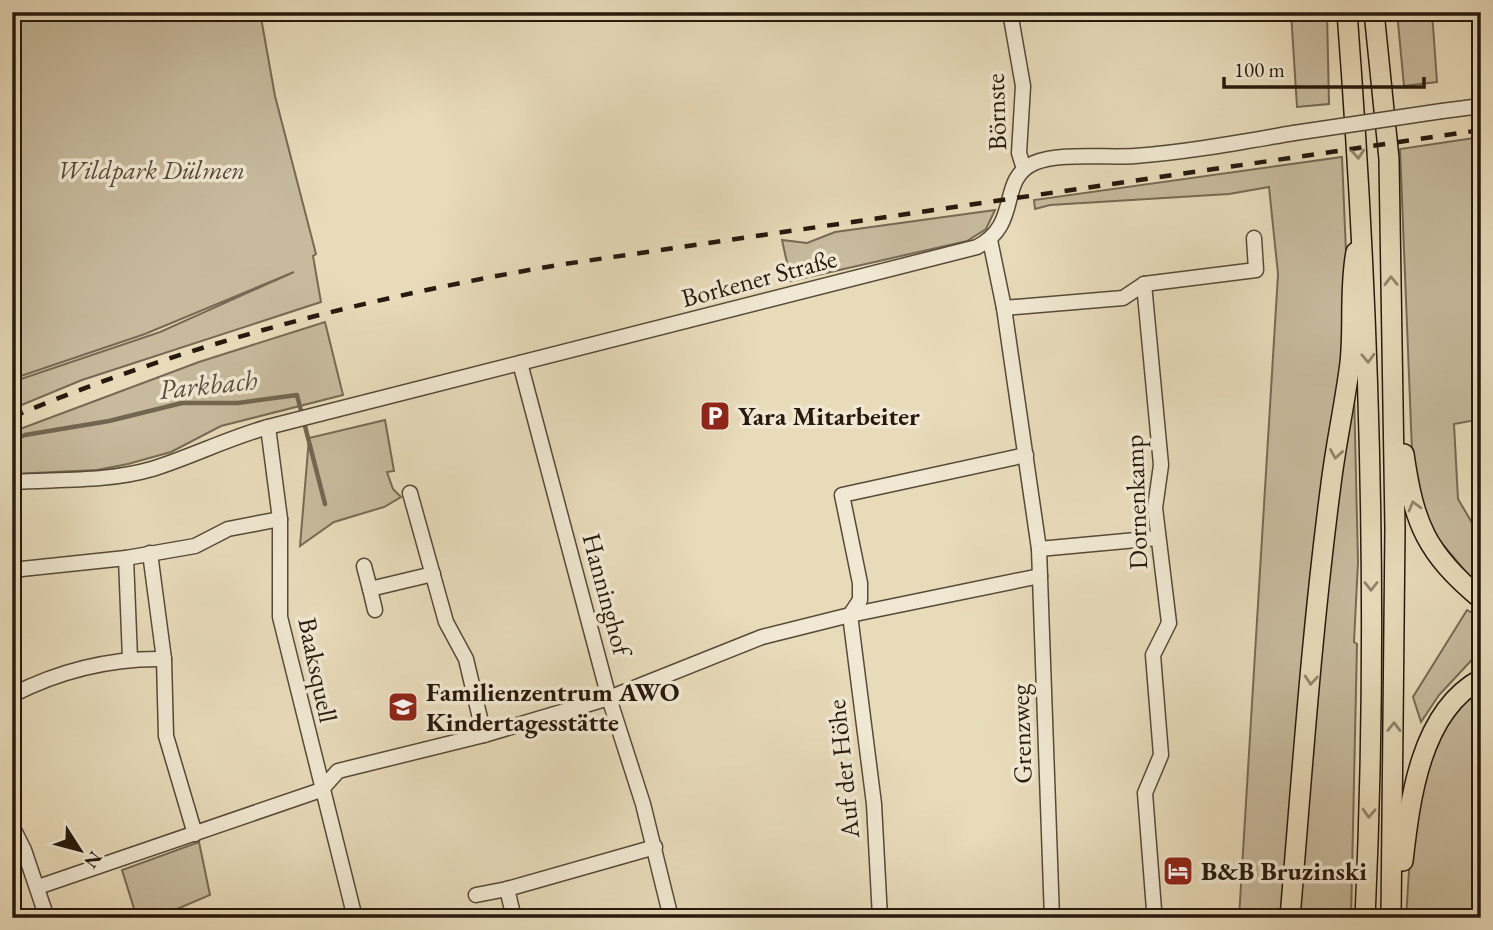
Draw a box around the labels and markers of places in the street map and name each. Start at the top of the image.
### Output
parking icon: Yara Mitarbeiter [698,399,732,433]
place label: Yara Mitarbeiter [738,399,920,433]
place label: Familienzentrum AWO Kindertagesstätte [426,675,679,739]
school or university icon: Familienzentrum AWO Kindertagesstätte [386,690,420,724]
hotel icon: B&B Bruzinski [1161,854,1195,888]
place label: B&B Bruzinski [1201,854,1367,888]

